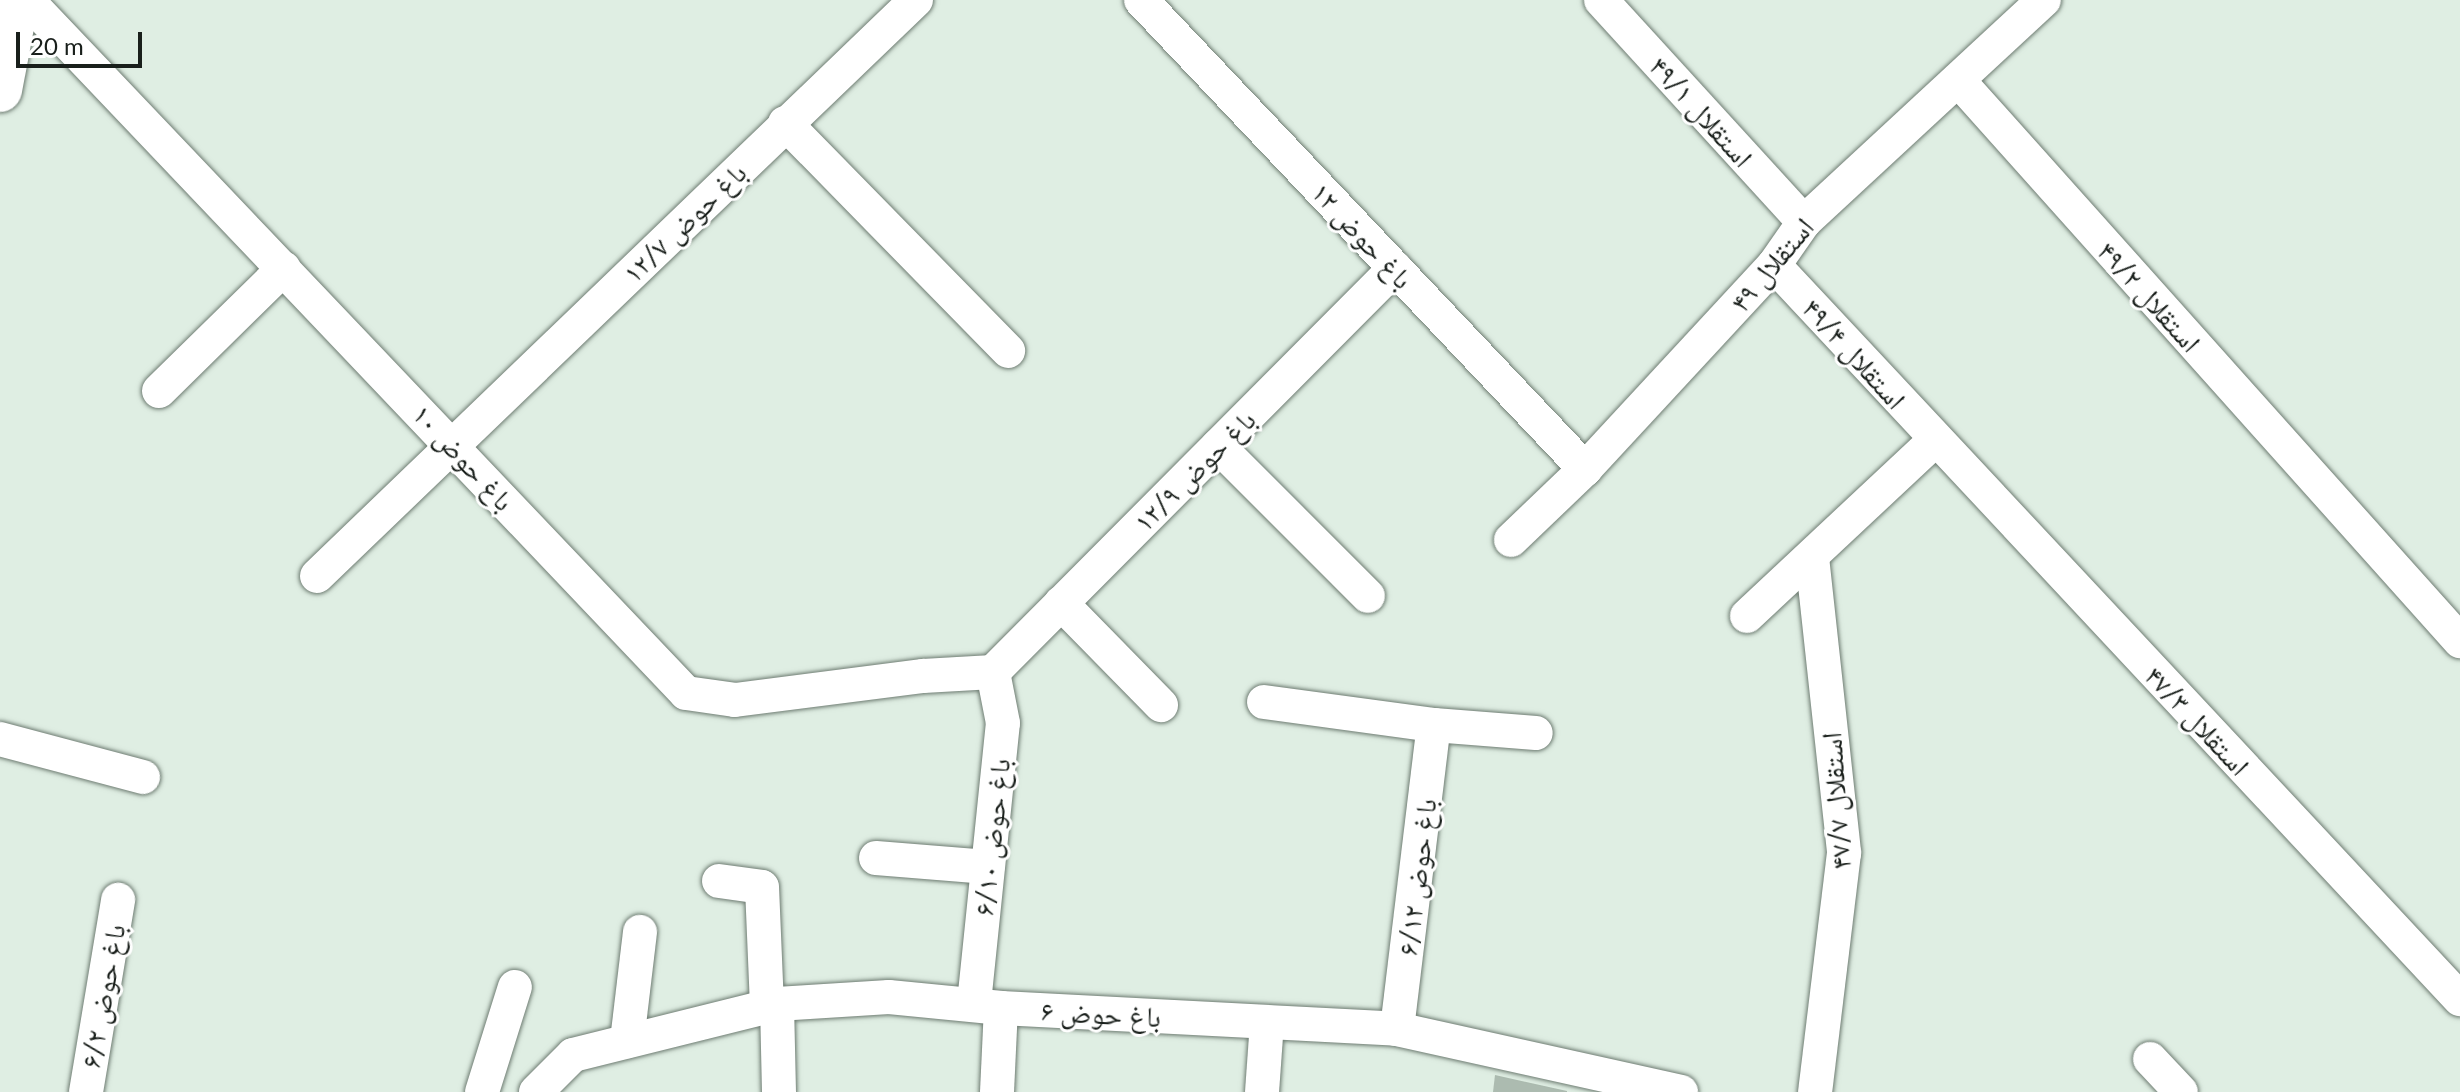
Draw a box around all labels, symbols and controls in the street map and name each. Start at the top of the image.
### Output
scale bar [20,16,146,66]
text: 20 m [30,31,84,60]
street label: ۴۹/۱ استقلال [1644,49,1760,173]
street label: ۱۲/۷ باغ حوض [616,155,752,289]
street label: ۱۲ باغ حوض [1305,175,1421,295]
street label: ۴۹ استقلال [1722,210,1820,318]
street label: ۴۹/۲ استقلال [2092,234,2208,358]
street label: ۴۹/۴ استقلال [1797,291,1913,415]
street label: ۱۰ باغ حوض [406,397,522,517]
street label: ۱۲/۹ باغ حوض [1126,402,1262,538]
street label: ۴۷/۳ استقلال [2139,658,2257,782]
street label: ۴۷/۷ استقلال [1813,731,1857,871]
street label: ۶/۱۰ باغ حوض [966,757,1016,917]
street label: ۶/۱۲ باغ حوض [1390,797,1442,957]
street label: ۶/۲ باغ حوض [73,921,131,1071]
street label: ۶ باغ حوض [1040,993,1162,1033]

